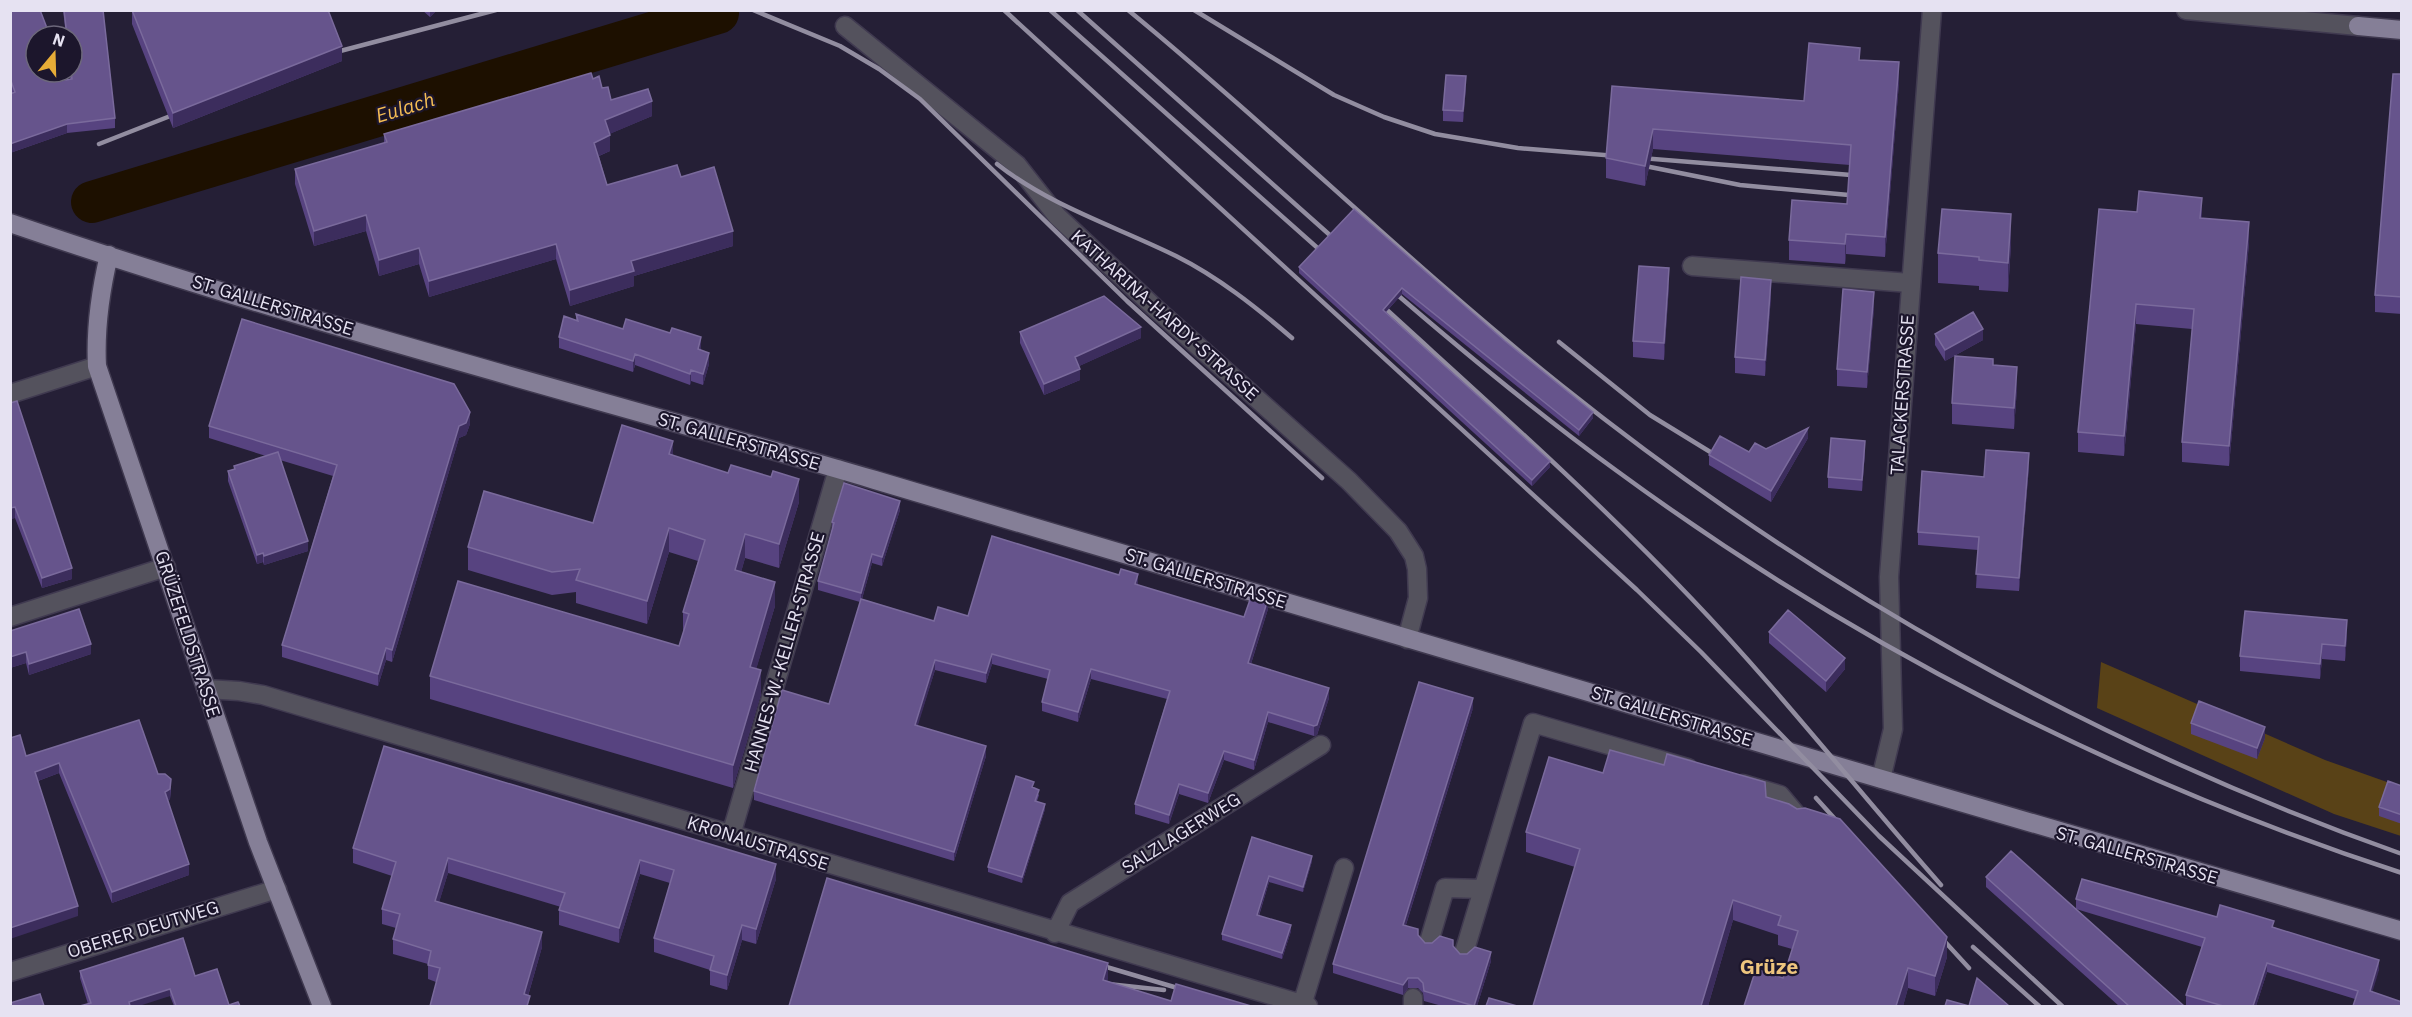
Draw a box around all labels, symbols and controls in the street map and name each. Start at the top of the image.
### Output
north arrow [24,24,84,84]
text: N [50,28,68,51]
water label: Eulach [372,85,438,129]
street label: KATHARINA-HARDY-STRASSE [1066,225,1264,405]
street label: ST. GALLERSTRASSE [190,270,356,340]
street label: TALACKERSTRASSE [1885,314,1919,476]
street label: ST. GALLERSTRASSE [655,407,823,475]
street label: HANNES-W.-KELLER-STRASSE [739,529,829,775]
street label: ST. GALLERSTRASSE [1123,543,1289,613]
street label: GRÜZEFELDSTRASSE [150,548,226,720]
street label: ST. GALLERSTRASSE [1589,681,1755,751]
street label: SALZLAGERWEG [1117,787,1245,879]
street label: KRONAUSTRASSE [685,811,831,875]
street label: ST. GALLERSTRASSE [2053,821,2221,889]
street label: OBERER DEUTWEG [64,895,222,963]
district label: Grüze [1740,952,1798,980]

